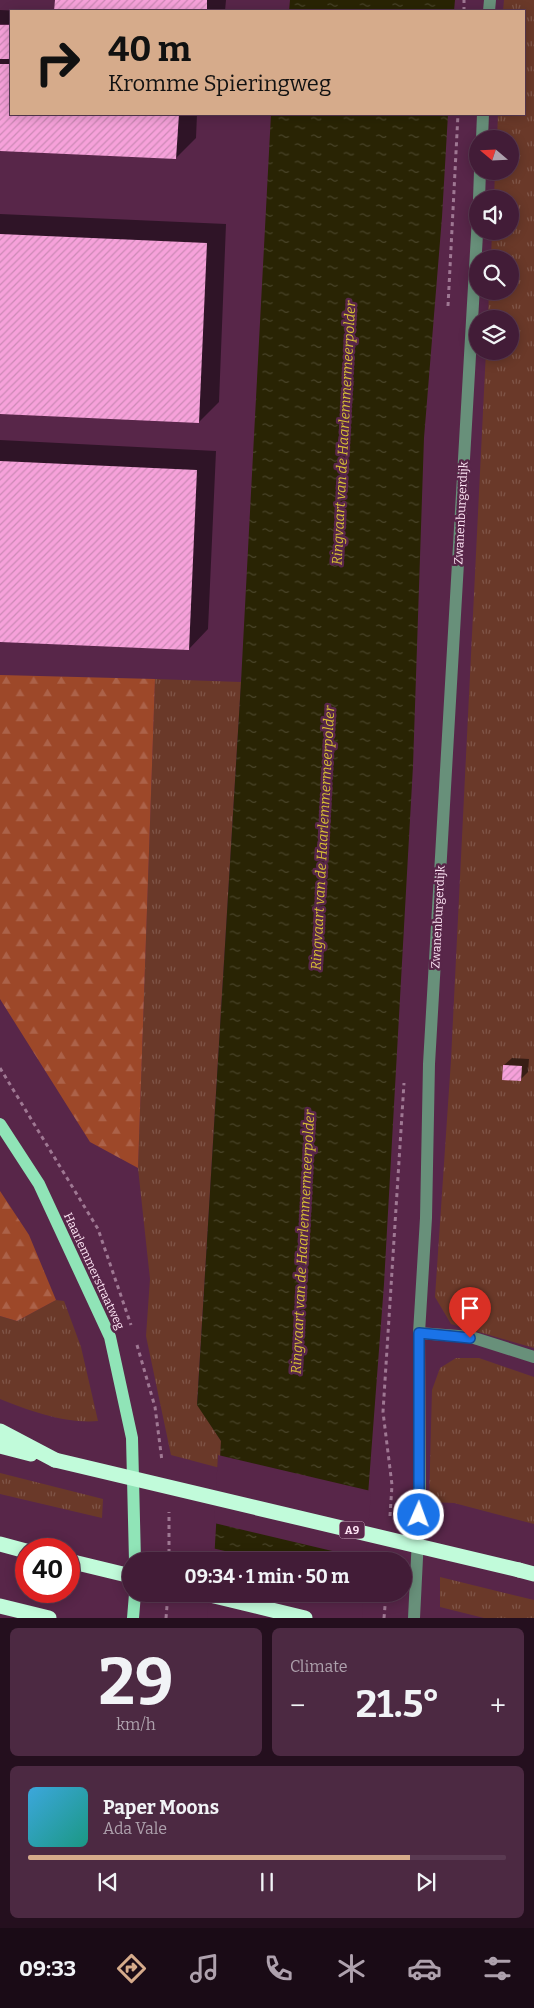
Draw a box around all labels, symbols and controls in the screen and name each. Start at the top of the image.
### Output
text: 40 m [108,28,191,70]
icon: right [25,30,90,95]
text: Kromme Spieringweg [108,70,331,97]
north arrow [469,130,519,180]
map controls [469,130,519,360]
button: sound [469,190,519,240]
button: search [469,250,519,300]
water label: Ringvaart van de Haarlemmermeerpolder [329,299,359,565]
button: layers [469,310,519,360]
street label: Zwanenburgerdijk [451,461,471,565]
water label: Ringvaart van de Haarlemmermeerpolder [308,704,338,970]
street label: Zwanenburgerdijk [428,865,448,969]
water label: Ringvaart van de Haarlemmermeerpolder [288,1108,318,1374]
street label: Haarlemmerstraatweg [61,1210,127,1332]
pin [449,1287,491,1338]
icon: arrive [456,1294,484,1322]
position arrow [392,1488,444,1540]
road number: A9 [340,1522,364,1538]
speed limit sign: 40 [15,1538,80,1603]
text: 09:34 · 1 min · 50 m [185,1565,349,1588]
text: 29 [98,1643,174,1721]
text: Climate [290,1657,348,1676]
text: 21.5° [356,1681,440,1727]
text: − [290,1689,305,1722]
text: + [490,1689,506,1722]
text: km/h [116,1715,156,1734]
text: Paper Moons [103,1796,219,1819]
text: Ada Vale [103,1819,167,1838]
icon: previous [94,1868,122,1896]
icon: pause [253,1868,281,1896]
icon: next [412,1868,440,1896]
icon: directions [114,1951,149,1986]
icon: music [187,1951,222,1986]
icon: phone [261,1951,296,1986]
icon: climate [334,1951,369,1986]
icon: car [407,1951,442,1986]
icon: filters [480,1951,515,1986]
text: 09:33 [19,1955,76,1982]

